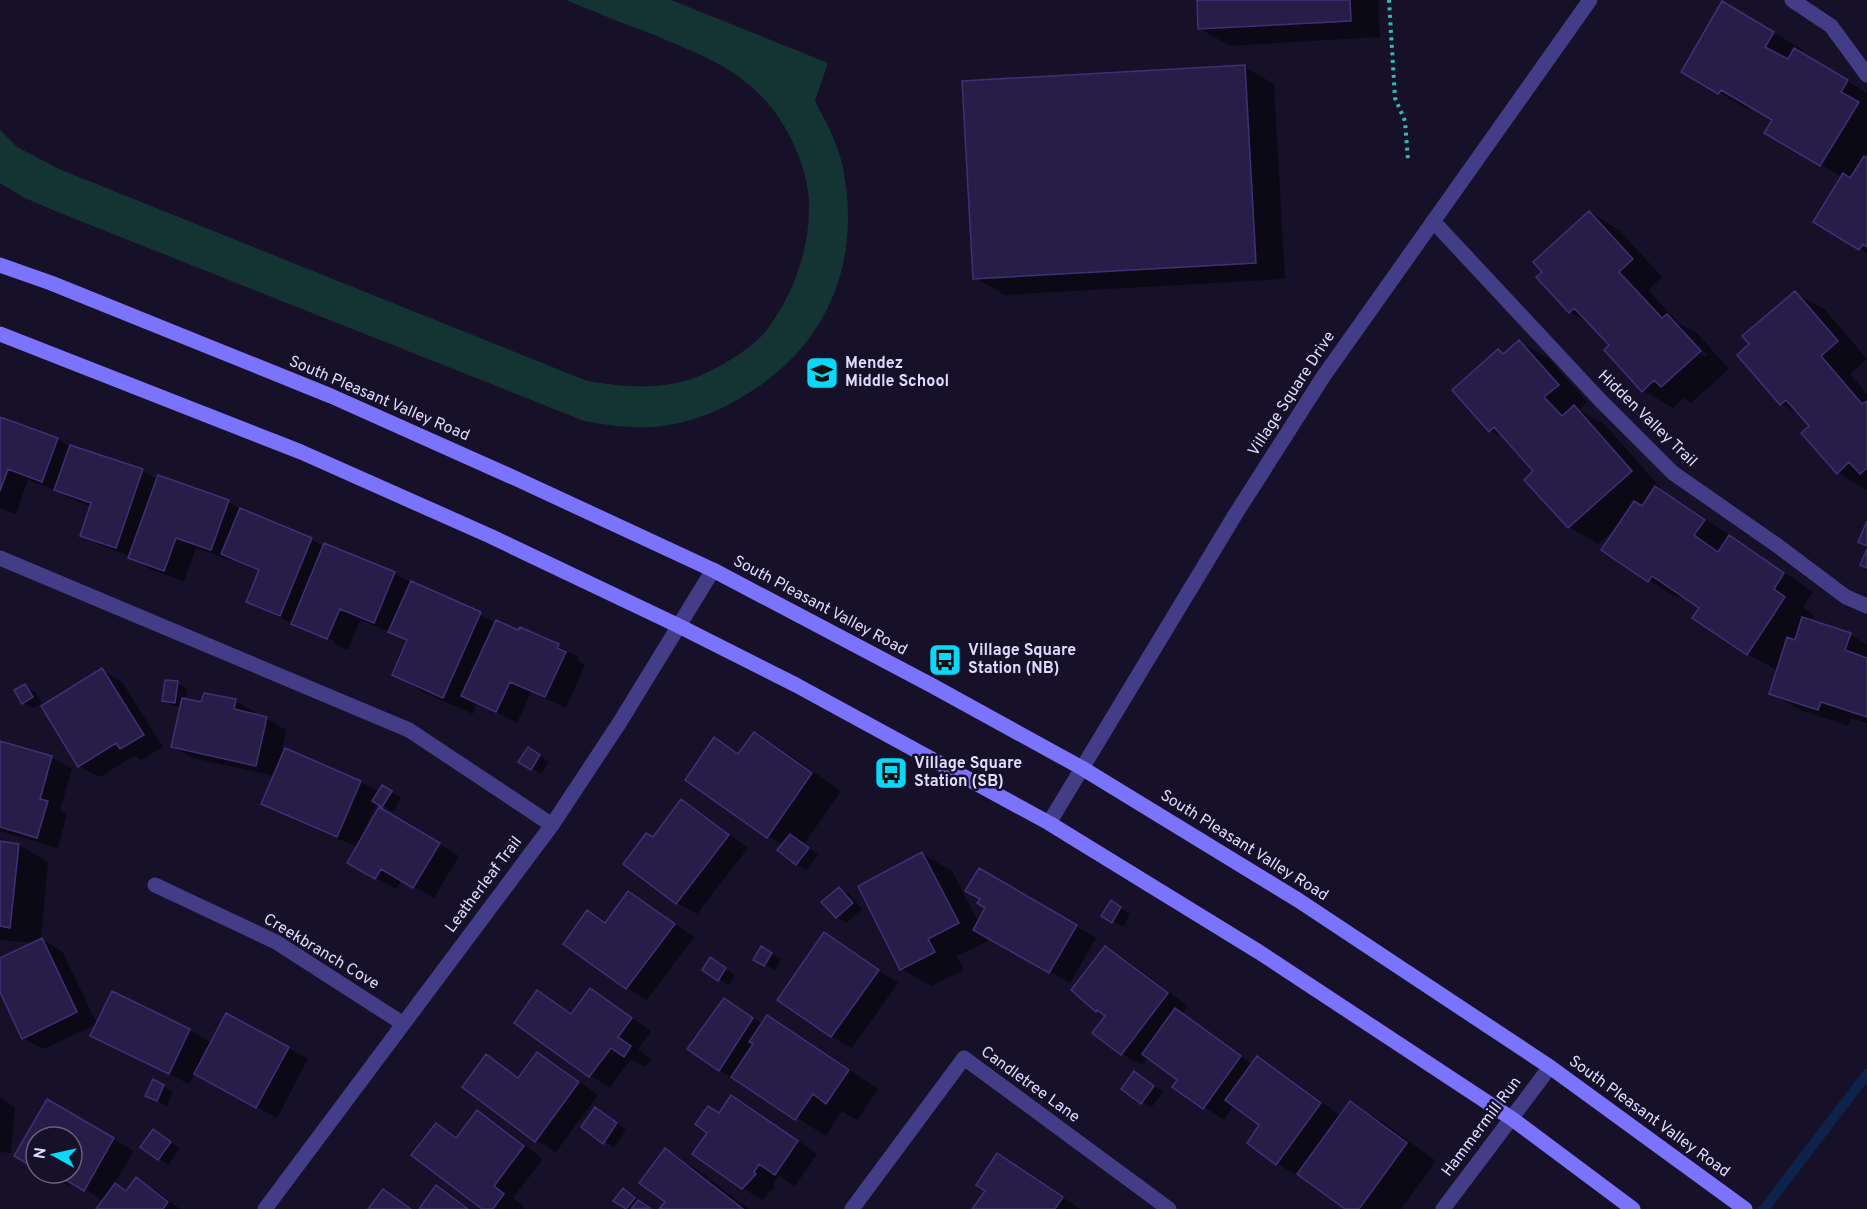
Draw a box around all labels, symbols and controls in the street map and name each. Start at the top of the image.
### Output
street label: Village Square Drive [1244,328,1340,460]
street label: South Pleasant Valley Road [286,352,472,446]
place label: Mendez Middle School [845,354,949,392]
school or university icon: Mendez Middle School [804,355,840,391]
street label: Hidden Valley Trail [1593,366,1701,472]
street label: South Pleasant Valley Road [729,552,911,660]
place label: Village Square Station (NB) [968,641,1076,679]
bus stop icon: Village Square Station (NB) [927,642,963,678]
place label: Village Square Station (SB) [914,754,1022,792]
bus stop icon: Village Square Station (SB) [873,755,909,791]
street label: South Pleasant Valley Road [1156,786,1332,906]
street label: Leatherleaf Trail [441,833,527,937]
street label: Creekbranch Cove [259,910,383,994]
street label: Candletree Lane [976,1042,1084,1128]
street label: South Pleasant Valley Road [1564,1052,1734,1182]
street label: Hammermill Run [1438,1073,1526,1181]
north arrow [24,1125,84,1185]
text: N [30,1146,52,1160]

